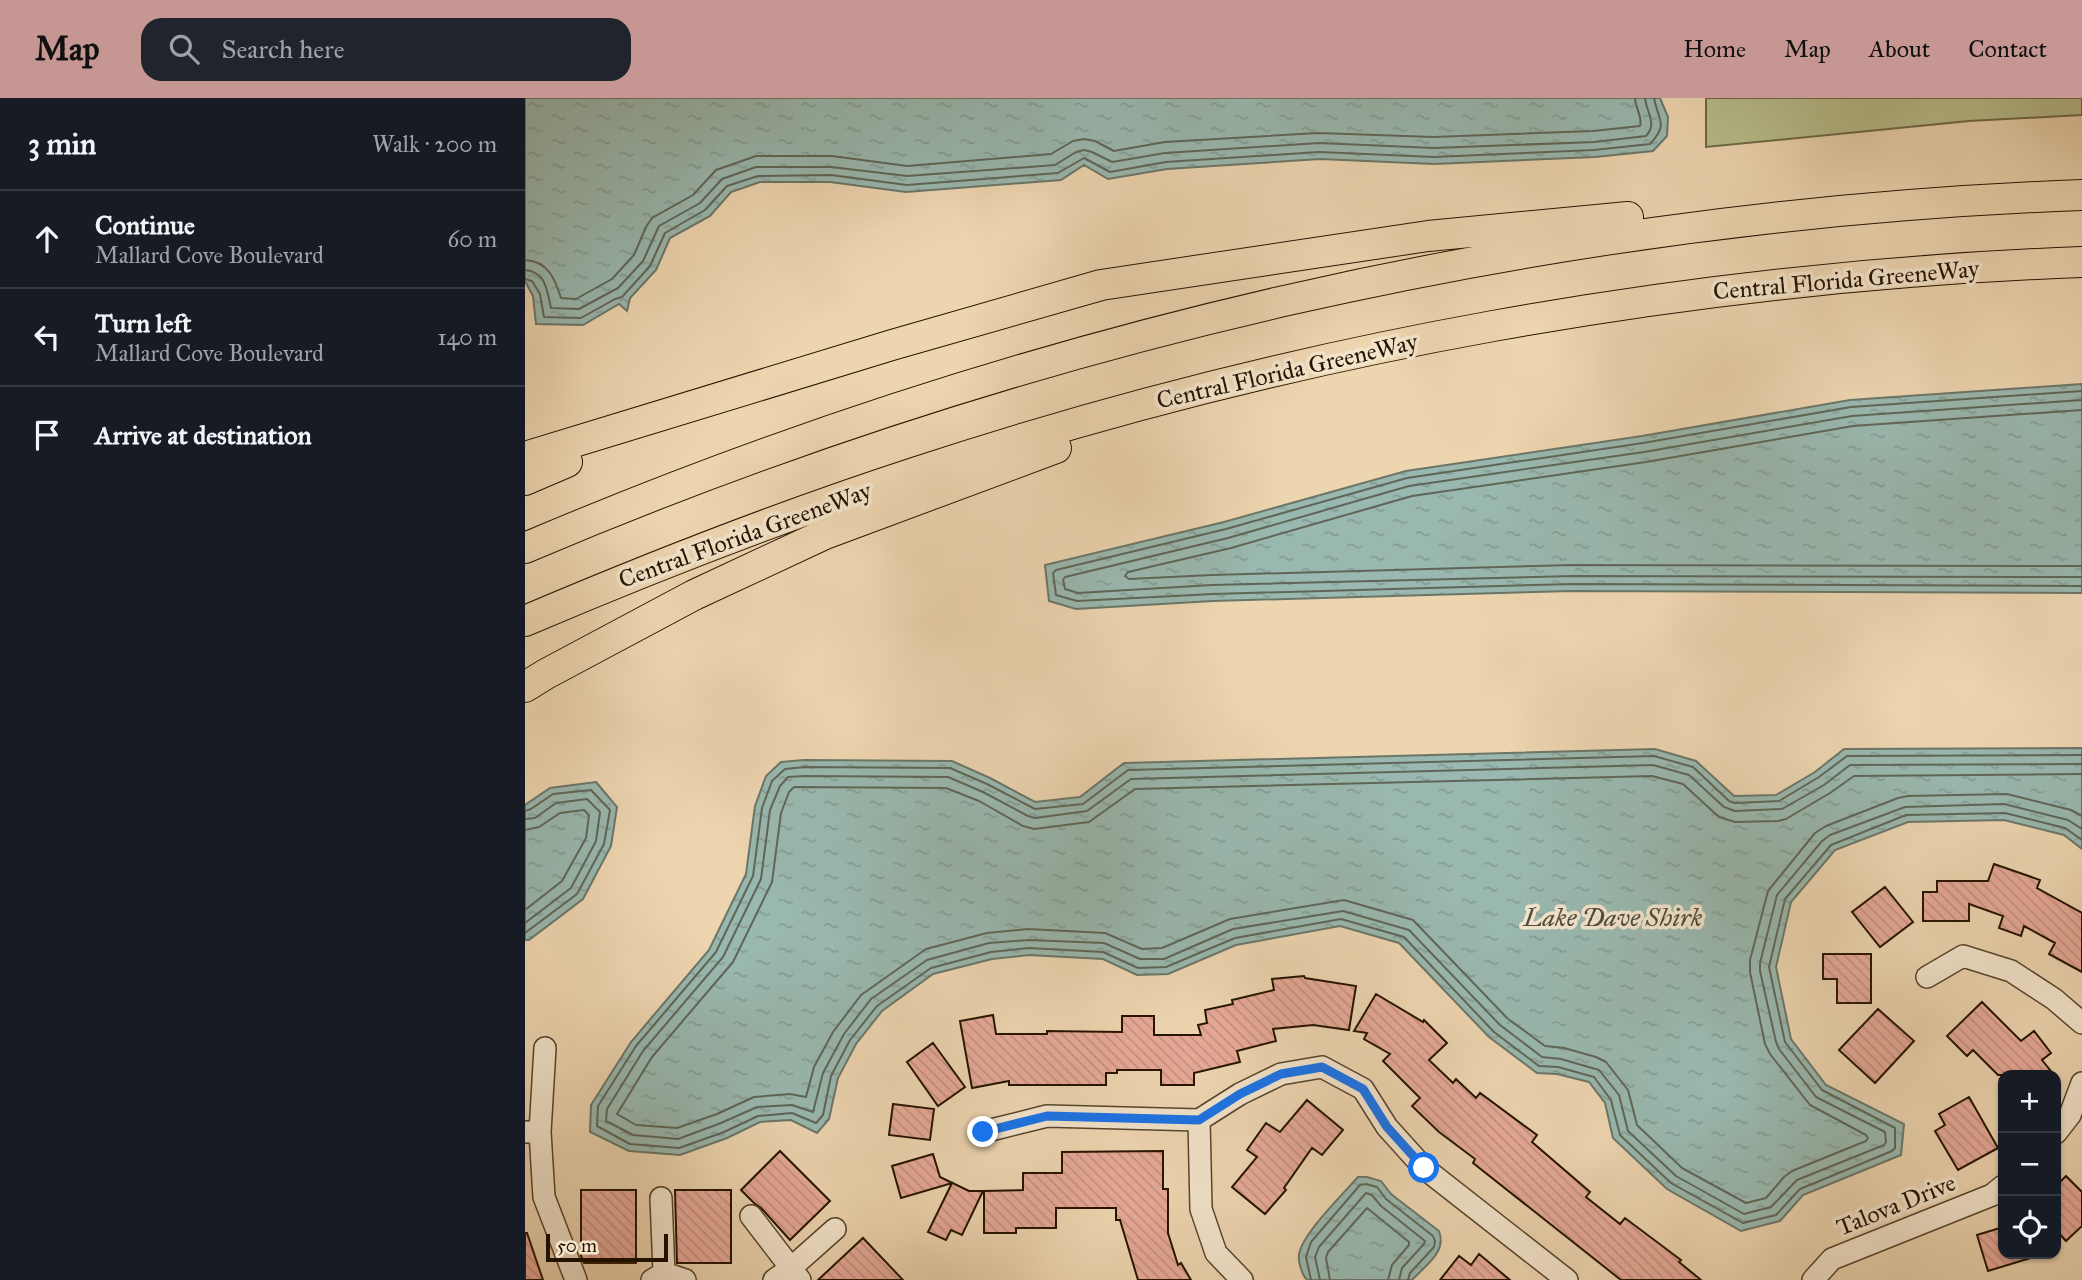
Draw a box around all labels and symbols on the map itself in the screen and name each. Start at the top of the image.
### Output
street label: Central Florida GreeneWay [1712,253,1981,307]
street label: Central Florida GreeneWay [1154,326,1421,416]
street label: Central Florida GreeneWay [614,475,876,595]
water label: Lake Dave Shirk [1523,901,1703,933]
route end [967,1116,998,1147]
route start [1408,1152,1439,1183]
street label: Talova Drive [1832,1168,1960,1242]
scale bar [546,1231,669,1263]

